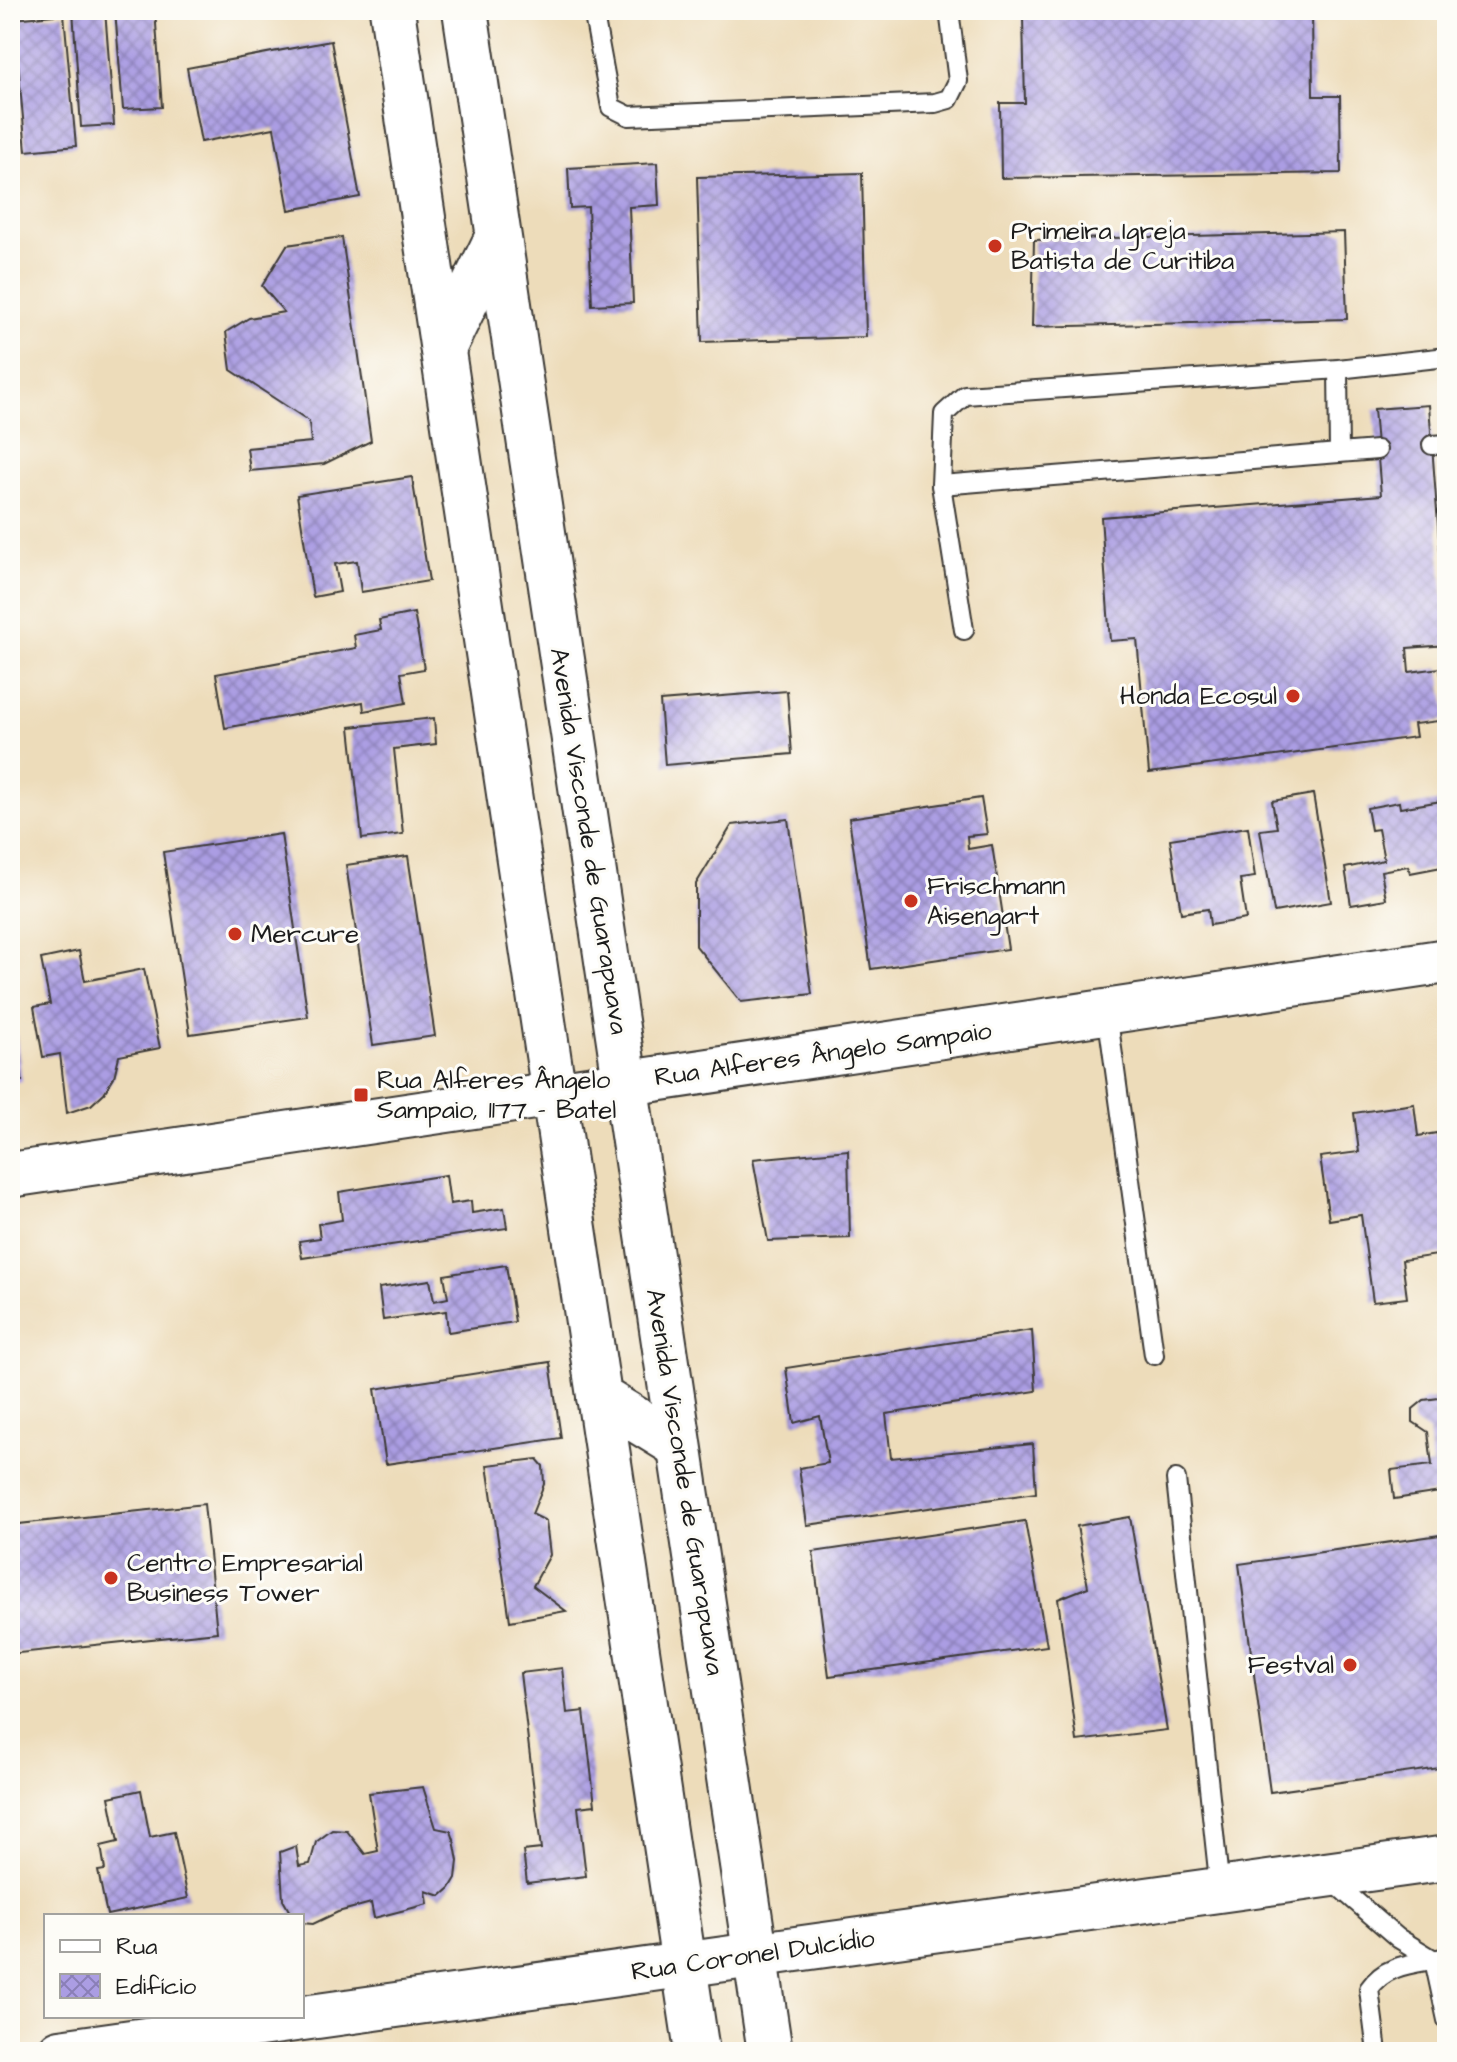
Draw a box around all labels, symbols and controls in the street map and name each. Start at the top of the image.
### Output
place label: Primeira Igreja Batista de Curitiba [1011,213,1234,279]
marker: Primeira Igreja Batista de Curitiba [986,237,1004,255]
street label: Avenida Visconde de Guarapuava [541,645,637,1037]
place label: Honda Ecosul [1120,678,1277,714]
marker: Honda Ecosul [1284,687,1302,705]
place label: Frischmann Aisengart [927,868,1065,936]
marker: Frischmann Aisengart [902,892,920,910]
place label: Mercure [251,916,359,952]
marker: Mercure [226,925,244,943]
street label: Rua Alferes Ângelo Sampaio [652,1012,995,1097]
place label: Rua Alferes Ângelo Sampaio, 1177 - Batel [377,1062,616,1128]
marker: Rua Alferes Ângelo Sampaio, 1177 - Batel [352,1086,370,1104]
street label: Avenida Visconde de Guarapuava [637,1286,733,1678]
place label: Centro Empresarial Business Tower [127,1545,363,1611]
marker: Centro Empresarial Business Tower [102,1569,120,1587]
place label: Festval [1248,1647,1334,1683]
marker: Festval [1341,1656,1359,1674]
legend [44,1914,304,2018]
street label: Rua Coronel Dulcídio [629,1920,877,1990]
text: Rua [116,1930,158,1964]
text: Edifício [116,1970,197,2004]

